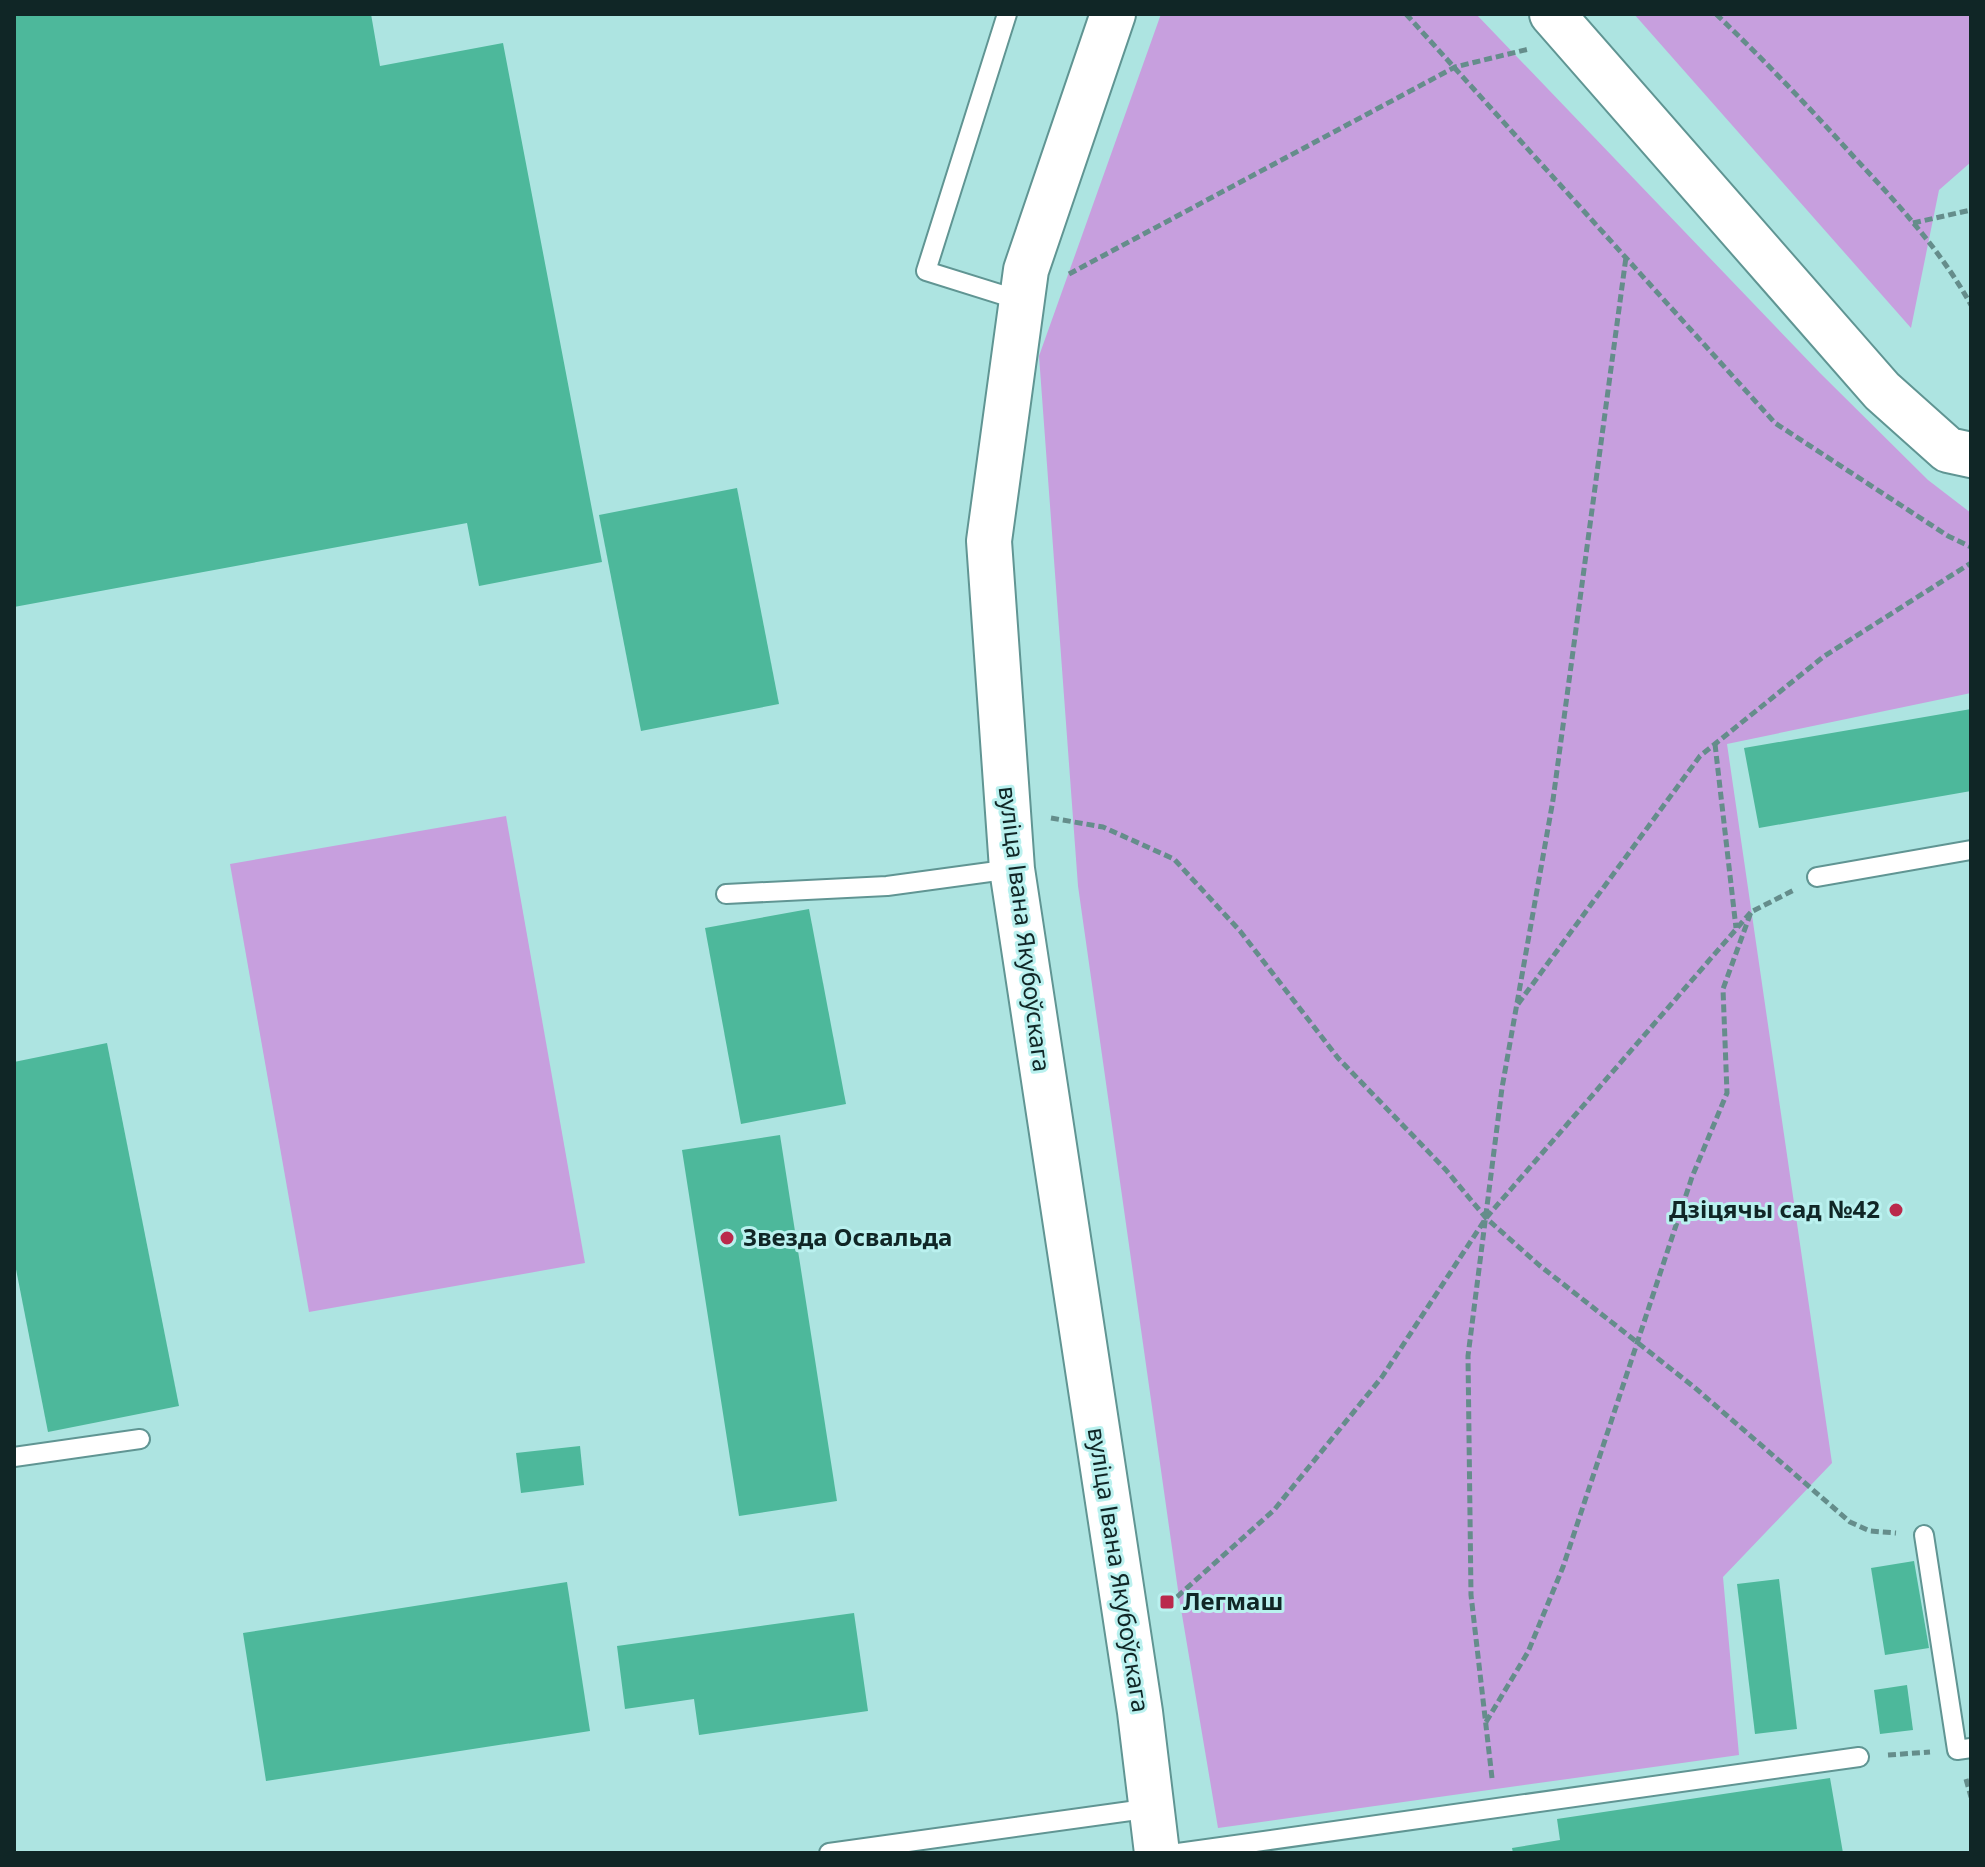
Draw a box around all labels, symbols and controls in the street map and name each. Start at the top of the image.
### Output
street label: вуліца Івана Якубоўскага [992,784,1059,1074]
place label: Дзіцячы сад №42 [1669,1192,1880,1225]
marker: Дзіцячы сад №42 [1887,1201,1905,1219]
place label: Звезда Освальда [743,1220,952,1253]
marker: Звезда Освальда [718,1229,736,1247]
street label: вуліца Івана Якубоўскага [1081,1425,1158,1714]
place label: Легмаш [1183,1584,1283,1617]
marker: Легмаш [1158,1593,1176,1611]

